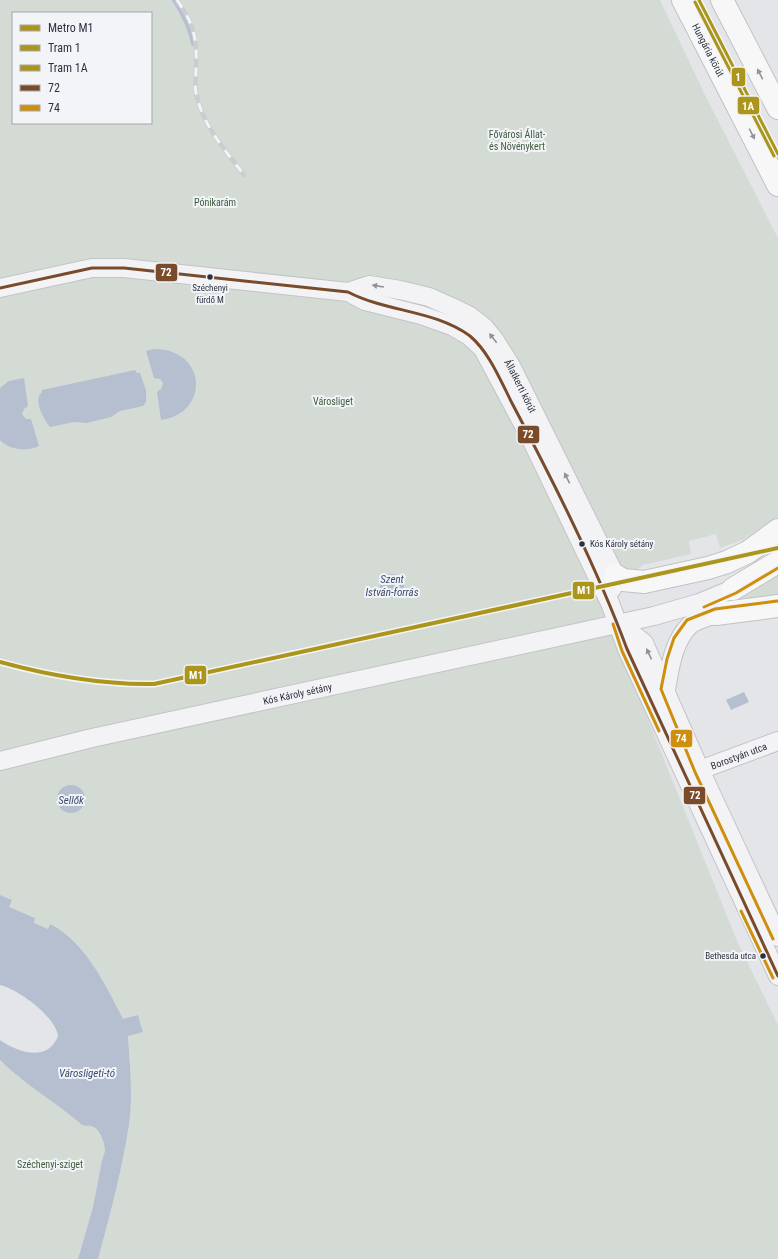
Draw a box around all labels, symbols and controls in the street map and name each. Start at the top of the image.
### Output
legend [12,12,152,124]
text: Metro M1 [48,21,94,35]
street label: Hungária körút [690,21,727,78]
text: Tram 1 [48,41,81,55]
text: Tram 1A [48,61,88,75]
line badge: 1 [731,67,746,87]
one-way arrow [757,68,763,80]
text: 1 [735,71,741,84]
text: 72 [48,81,60,95]
line badge: 1A [737,96,760,115]
text: 1A [742,100,754,113]
text: 74 [48,101,60,115]
park label: Fővárosi Állat- és Növénykert [489,128,546,152]
one-way arrow [749,129,755,140]
park label: Pónikarám [194,197,236,208]
line badge: 72 [155,263,178,282]
text: 72 [160,266,172,279]
marker: Széchenyi fürdő M [205,272,215,282]
place label: Széchenyi fürdő M [192,283,228,305]
one-way arrow [372,283,384,289]
one-way arrow [489,333,498,344]
street label: Állatkerti körút [503,356,539,414]
park label: Városliget [313,396,353,407]
line badge: 72 [517,425,540,444]
text: 72 [522,428,534,441]
one-way arrow [564,473,570,484]
marker: Kós Károly sétány [577,539,587,549]
place label: Kós Károly sétány [590,539,653,549]
water label: Szent István-forrás [365,573,419,599]
line badge: M1 [572,581,595,600]
text: M1 [577,584,591,597]
one-way arrow [646,648,652,660]
line badge: M1 [184,665,207,685]
text: M1 [189,669,203,682]
street label: Kós Károly sétány [262,681,333,706]
line badge: 74 [670,729,693,748]
text: 74 [675,732,687,745]
street label: Borostyán utca [709,740,769,771]
line badge: 72 [683,786,706,805]
text: 72 [689,789,701,802]
water label: Sellők [58,794,84,807]
place label: Bethesda utca [705,951,756,961]
marker: Bethesda utca [758,951,768,961]
water label: Városligeti-tó [59,1067,116,1080]
park label: Széchenyi-sziget [17,1159,83,1170]

